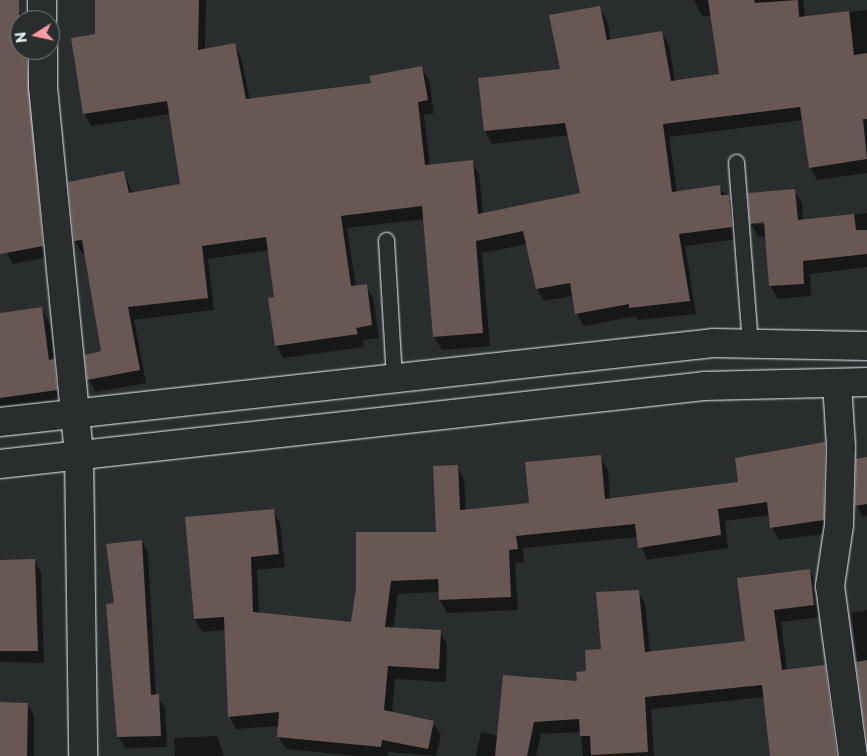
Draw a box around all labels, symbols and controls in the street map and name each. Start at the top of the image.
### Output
north arrow [10,10,60,60]
text: N [9,30,32,45]

